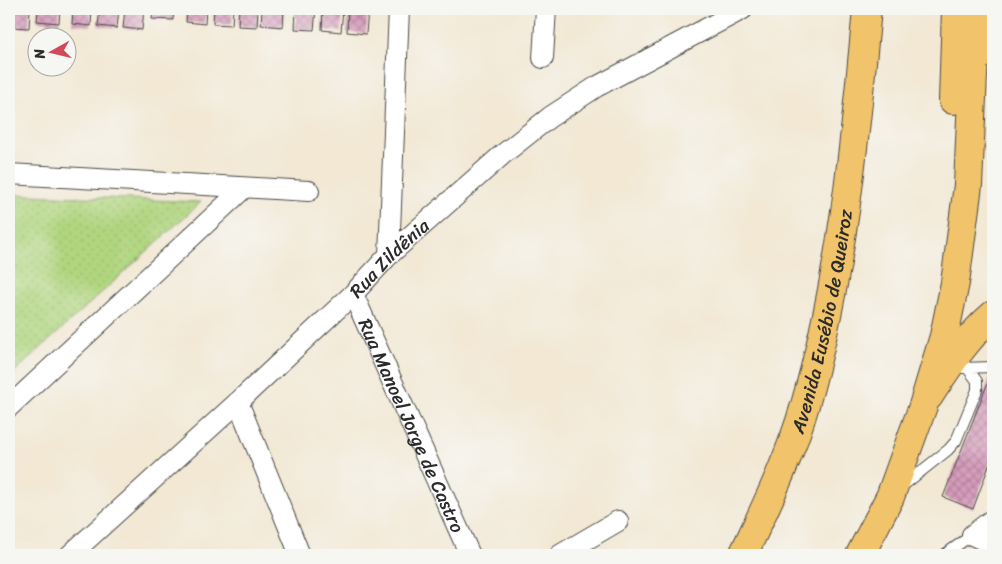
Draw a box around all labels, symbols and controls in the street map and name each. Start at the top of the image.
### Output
north arrow [28,28,78,78]
text: N [27,47,53,61]
street label: Avenida Eusébio de Queiroz [781,206,862,439]
street label: Rua Zildênia [341,210,438,306]
street label: Rua Manoel Jorge de Castro [349,313,474,539]

